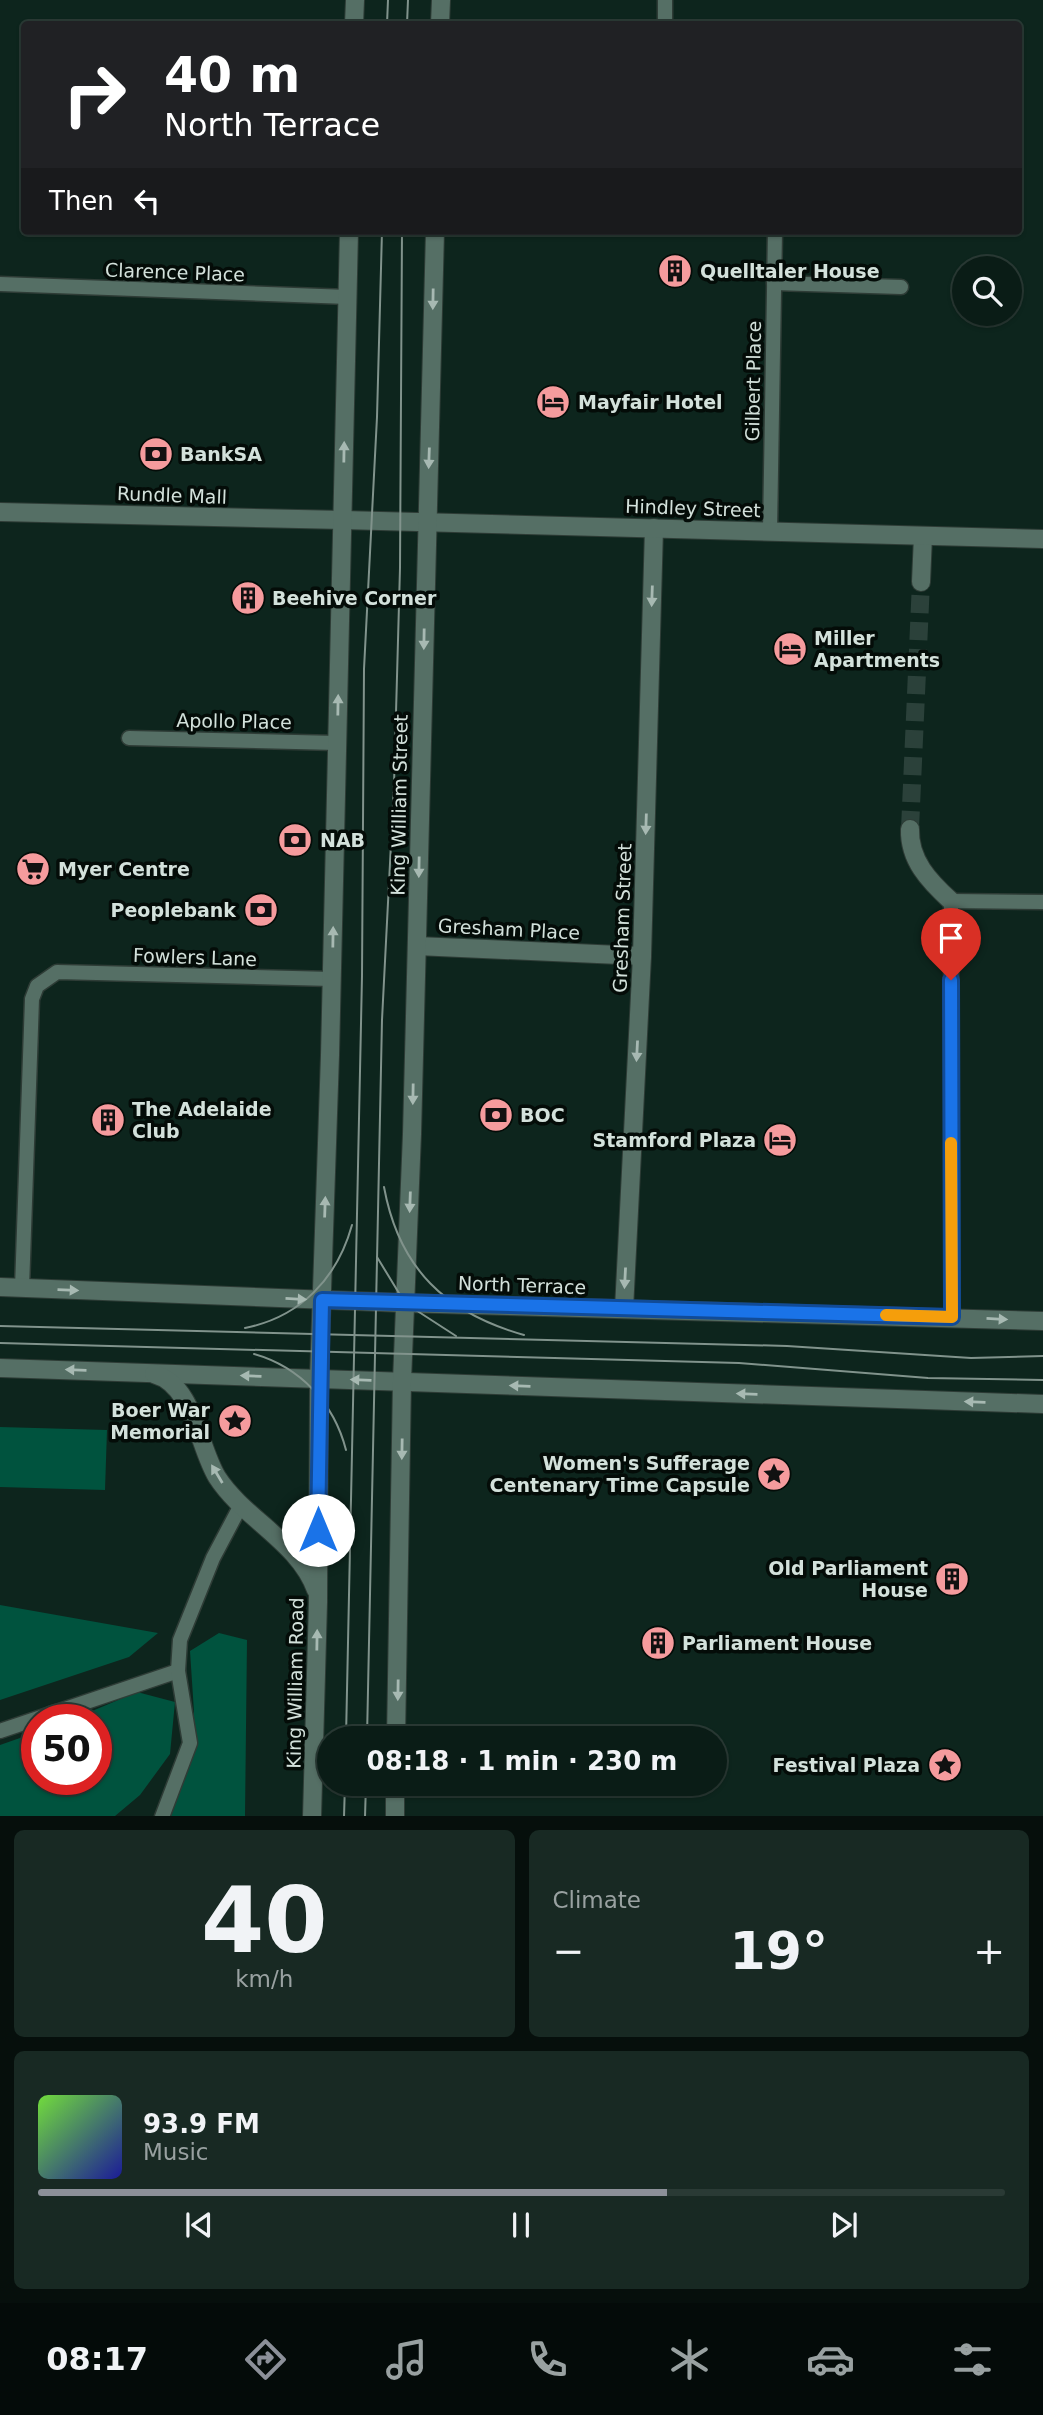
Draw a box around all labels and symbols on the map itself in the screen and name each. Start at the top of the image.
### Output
building icon: Quelltaler House [656,252,694,290]
street label: Clarence Place [105,259,245,285]
place label: Quelltaler House [700,260,880,282]
one-way arrow [428,288,439,310]
street label: Gilbert Place [741,320,765,442]
hotel icon: Mayfair Hotel [534,383,572,421]
place label: Mayfair Hotel [578,391,723,413]
bank icon: BankSA [137,435,175,473]
one-way arrow [338,441,350,463]
place label: BankSA [180,443,262,465]
one-way arrow [424,448,435,470]
street label: Rundle Mall [117,482,227,508]
street label: Hindley Street [625,495,761,521]
building icon: Beehive Corner [229,579,267,617]
one-way arrow [646,586,658,608]
place label: Beehive Corner [272,587,437,609]
place label: Miller Apartments [814,627,940,671]
one-way arrow [419,629,430,651]
hotel icon: Miller Apartments [771,630,809,668]
one-way arrow [332,694,344,716]
street label: Apollo Place [176,709,292,733]
street label: King William Street [386,714,412,896]
one-way arrow [640,813,651,835]
bank icon: NAB [276,821,314,859]
place label: NAB [320,829,365,851]
street label: Gresham Street [608,843,636,993]
supermarket icon: Myer Centre [14,850,52,888]
one-way arrow [413,856,424,878]
place label: Myer Centre [58,858,190,880]
bank icon: Peoplebank [242,891,280,929]
place label: Peoplebank [111,899,236,921]
pin [921,908,981,980]
street label: Gresham Place [437,914,581,944]
one-way arrow [327,926,338,948]
street label: Fowlers Lane [133,944,257,970]
one-way arrow [632,1040,643,1062]
one-way arrow [407,1083,419,1105]
bank icon: BOC [477,1096,515,1134]
place label: The Adelaide Club [132,1098,272,1142]
building icon: The Adelaide Club [89,1101,127,1139]
place label: BOC [520,1104,565,1126]
hotel icon: Stamford Plaza [761,1121,799,1159]
place label: Stamford Plaza [593,1129,756,1151]
one-way arrow [404,1191,415,1213]
one-way arrow [319,1196,331,1218]
one-way arrow [620,1268,631,1290]
street label: North Terrace [457,1272,587,1298]
one-way arrow [57,1284,79,1295]
one-way arrow [285,1293,307,1304]
one-way arrow [987,1314,1009,1325]
one-way arrow [64,1364,86,1376]
one-way arrow [239,1370,261,1381]
one-way arrow [349,1374,371,1385]
one-way arrow [509,1380,531,1391]
one-way arrow [736,1388,758,1399]
one-way arrow [964,1396,986,1407]
place label: Boer War Memorial [110,1399,211,1443]
place icon: Boer War Memorial [216,1402,254,1440]
one-way arrow [396,1438,408,1460]
place label: Women's Sufferage Centenary Time Capsule [490,1452,750,1496]
place icon: Women's Sufferage Centenary Time Capsule [755,1455,793,1493]
one-way arrow [210,1464,223,1483]
position arrow [281,1493,355,1567]
place label: Old Parliament House [768,1557,928,1601]
building icon: Old Parliament House [933,1560,971,1598]
street label: King William Road [283,1597,307,1769]
building icon: Parliament House [639,1624,677,1662]
one-way arrow [311,1629,323,1651]
place label: Parliament House [682,1632,872,1654]
one-way arrow [392,1679,403,1701]
speed limit sign: 50 [21,1704,112,1795]
place icon: Festival Plaza [926,1746,964,1784]
place label: Festival Plaza [773,1754,920,1776]

